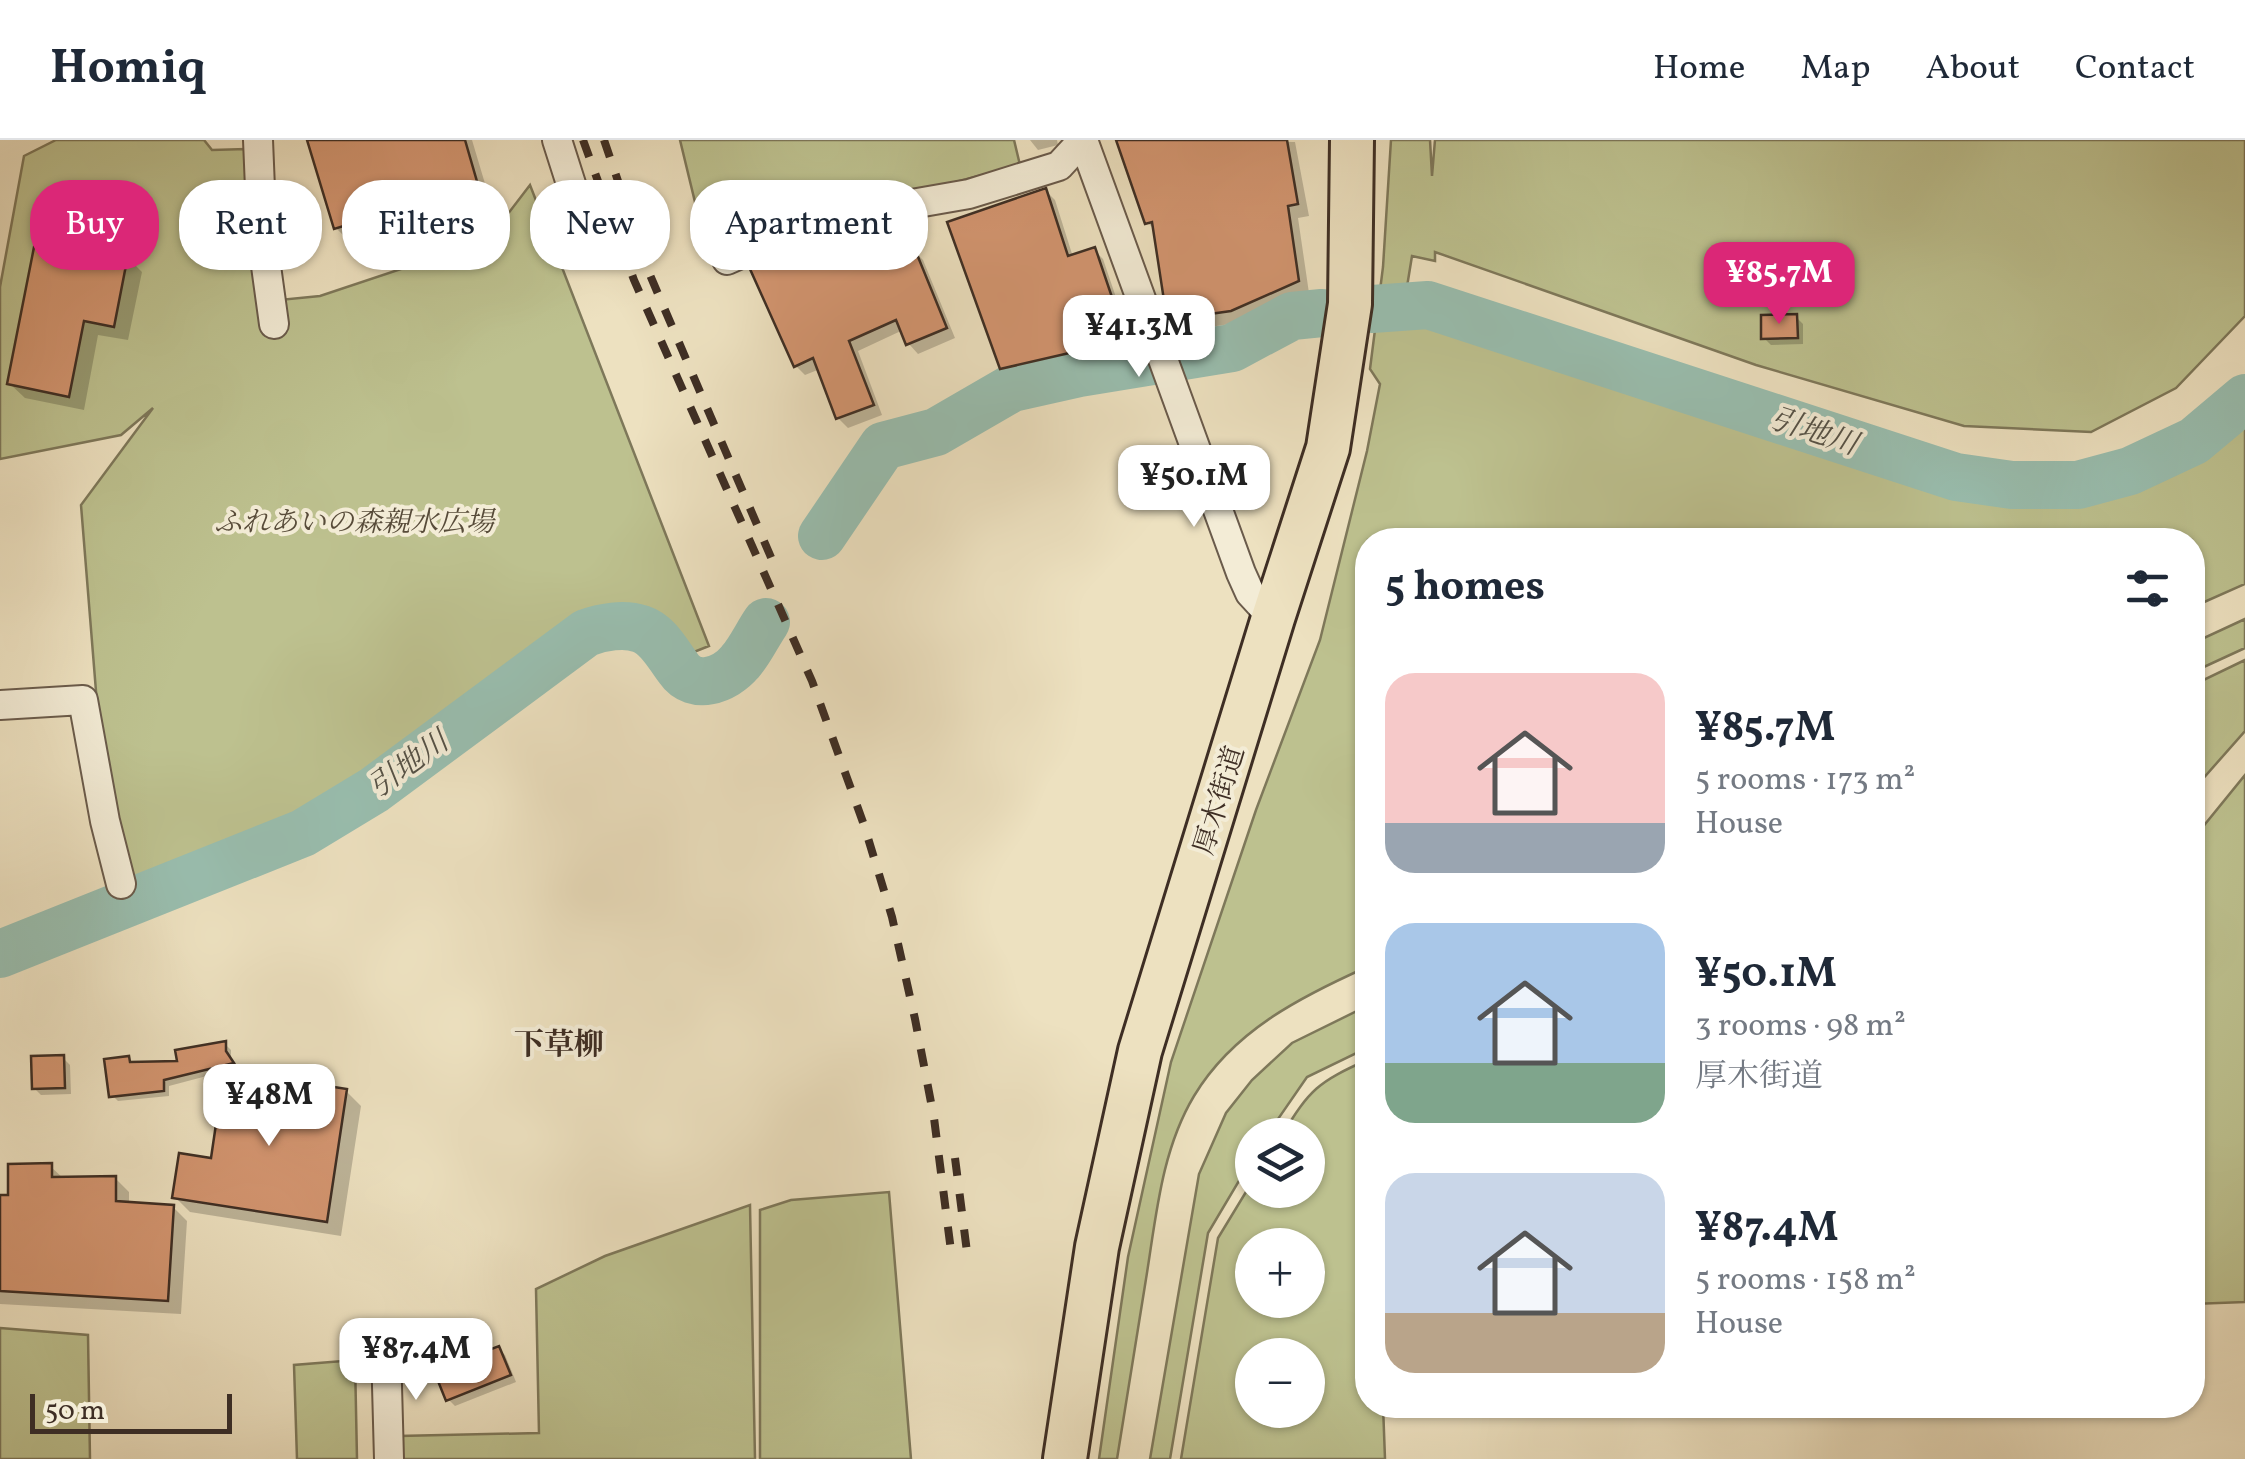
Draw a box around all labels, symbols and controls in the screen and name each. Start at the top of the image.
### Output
text: Homiq [50,36,206,103]
text: Home [1653,45,1745,93]
text: Map [1800,45,1871,93]
text: About [1926,45,2020,93]
text: Contact [2075,45,2195,93]
chip: Buy [30,180,159,270]
chip: Rent [179,180,322,270]
chip: Filters [342,180,510,270]
chip: New [530,180,670,270]
chip: Apartment [690,180,928,270]
pin: ¥85.7M [1698,242,1860,327]
text: ¥85.7M [1726,252,1832,296]
pin: ¥41.3M [1058,295,1220,380]
text: ¥41.3M [1085,305,1193,349]
water label: 引地川 [1764,399,1866,468]
pin: ¥50.1M [1113,445,1275,530]
text: ¥50.1M [1140,455,1248,499]
park label: ふれあいの森親水広場 [214,504,497,543]
text: 5 homes [1385,559,1545,618]
icon: filters [2120,561,2175,616]
text: ¥85.7M [1695,700,1835,759]
icon: home [1465,713,1585,833]
water label: 引地川 [360,720,460,809]
street label: 厚木街道 [1185,741,1255,860]
text: 5 rooms · 173 m² [1695,759,1915,803]
text: House [1695,803,1783,847]
text: ¥50.1M [1695,946,1837,1005]
icon: home [1465,963,1585,1083]
text: 3 rooms · 98 m² [1695,1005,1906,1049]
district label: 下草柳 [514,1025,604,1067]
text: 厚木街道 [1695,1056,1823,1100]
pin: ¥48M [210,1064,328,1149]
text: ¥48M [225,1074,313,1118]
map controls [1235,1118,1325,1428]
button: layers [1235,1118,1325,1208]
text: ¥87.4M [1695,1200,1838,1259]
icon: home [1465,1213,1585,1333]
button: + [1235,1228,1325,1318]
text: 5 rooms · 158 m² [1695,1259,1916,1303]
text: House [1695,1303,1783,1347]
pin: ¥87.4M [335,1318,497,1403]
text: ¥87.4M [361,1328,471,1372]
button: − [1235,1338,1325,1428]
scale bar [30,1389,232,1434]
text: 50 m [45,1392,105,1431]

